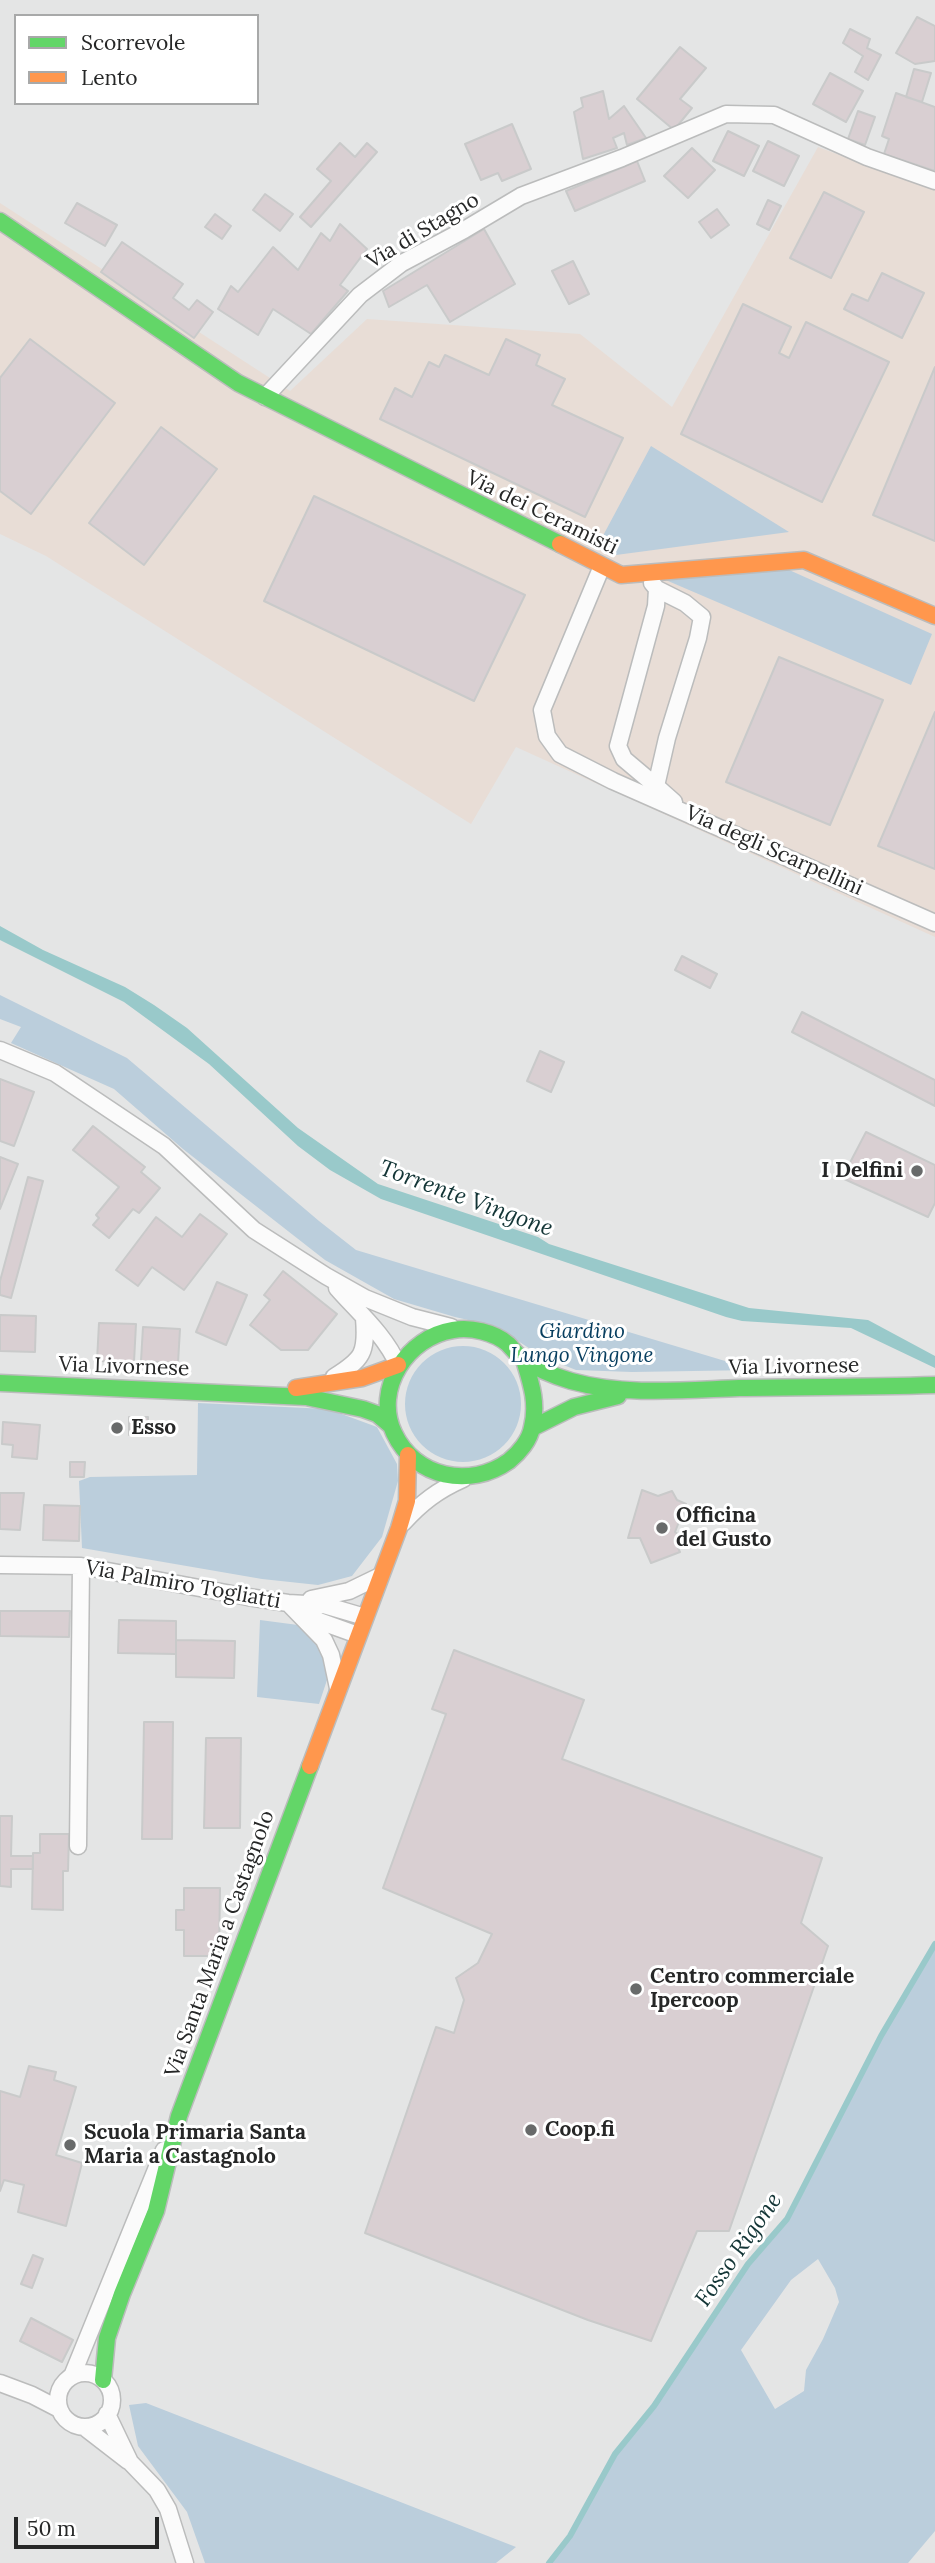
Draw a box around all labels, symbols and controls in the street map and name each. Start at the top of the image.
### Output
legend [14,14,259,105]
text: Scorrevole [81,29,185,56]
text: Lento [81,64,138,91]
street label: Via di Stagno [362,187,484,275]
street label: Via dei Ceramisti [462,465,622,561]
street label: Via degli Scarpellini [681,801,867,901]
water label: Torrente Vingone [376,1155,556,1243]
place label: I Delfini [821,1158,903,1184]
marker: I Delfini [909,1163,925,1179]
park label: Giardino Lungo Vingone [511,1319,653,1369]
street label: Via Livornese [58,1352,190,1382]
street label: Via Livornese [728,1353,860,1381]
place label: Esso [131,1415,176,1441]
marker: Esso [109,1420,125,1436]
place label: Officina del Gusto [676,1503,771,1553]
marker: Officina del Gusto [654,1520,670,1536]
street label: Via Palmiro Togliatti [83,1555,283,1615]
street label: Via Santa Maria a Castagnolo [160,1807,280,2081]
place label: Centro commerciale Ipercoop [650,1964,854,2014]
marker: Centro commerciale Ipercoop [628,1981,644,1997]
place label: Coop.fi [545,2117,615,2143]
place label: Scuola Primaria Santa Maria a Castagnolo [84,2120,306,2170]
marker: Coop.fi [523,2122,539,2138]
marker: Scuola Primaria Santa Maria a Castagnolo [62,2137,78,2153]
water label: Fosso Rigone [690,2188,788,2312]
scale bar [18,2504,163,2548]
text: 50 m [27,2515,76,2542]

